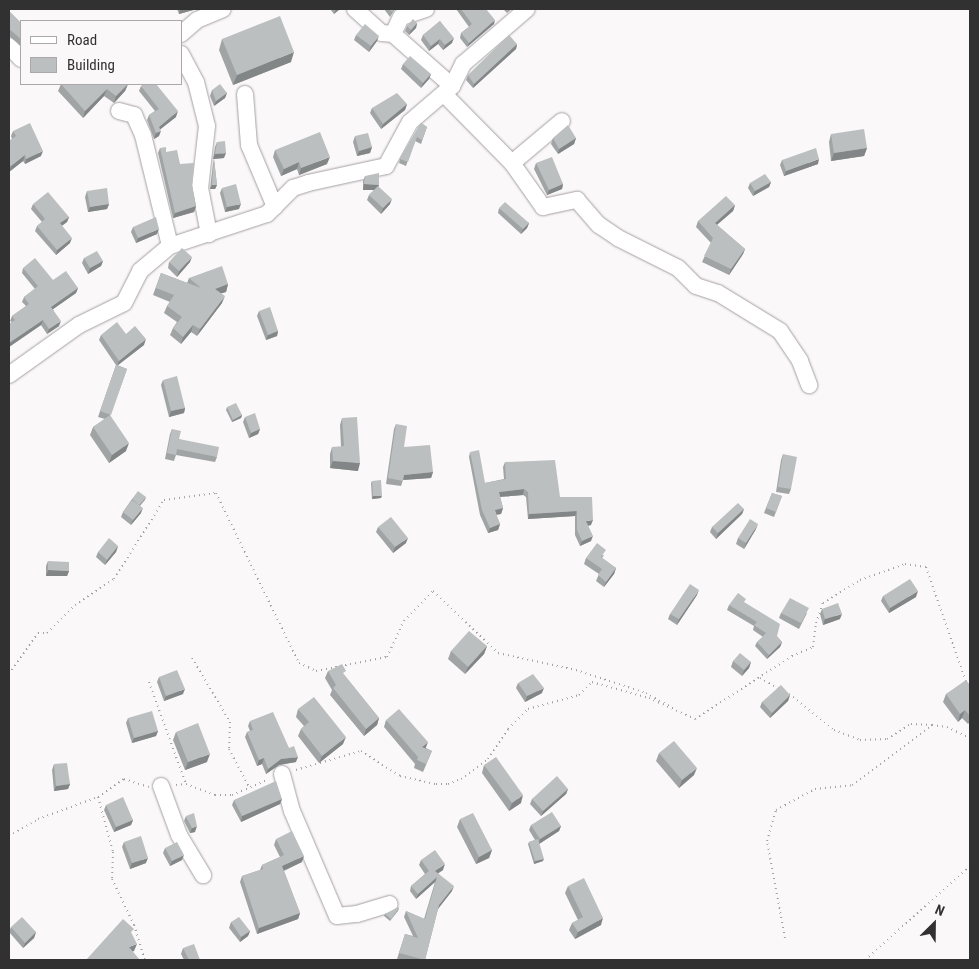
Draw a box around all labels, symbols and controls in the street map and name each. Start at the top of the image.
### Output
legend [20,20,182,85]
text: Road [67,31,97,49]
text: Building [67,56,115,74]
north arrow [909,899,959,949]
text: N [933,901,947,919]

